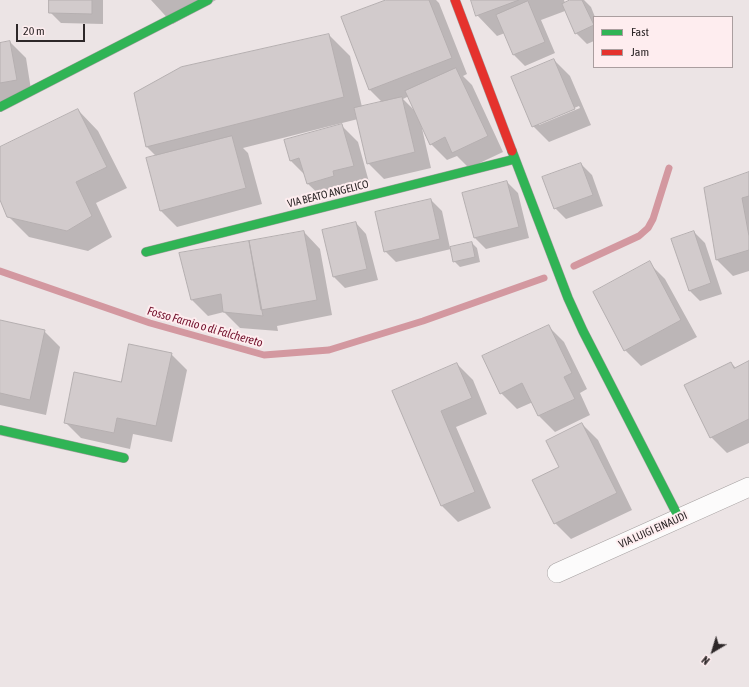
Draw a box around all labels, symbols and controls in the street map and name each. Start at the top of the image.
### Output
scale bar [18,16,87,42]
legend [593,16,733,68]
text: 20 m [23,24,45,38]
text: Fast [631,25,649,39]
text: Jam [631,45,649,59]
street label: VIA BEATO ANGELICO [286,178,370,210]
water label: Fosso Farnio o di Falchereto [146,304,264,350]
street label: VIA LUIGI EINAUDI [617,509,689,551]
north arrow [693,631,733,671]
text: N [699,654,712,667]

